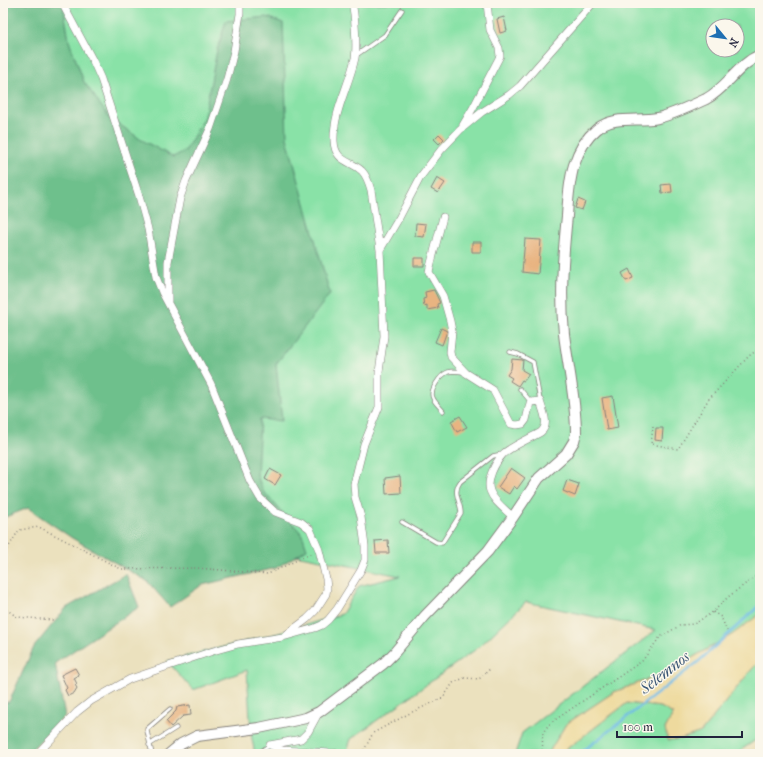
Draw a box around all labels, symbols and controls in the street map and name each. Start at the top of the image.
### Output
north arrow [705,18,745,58]
text: N [725,36,741,50]
water label: Selemnos [635,646,694,698]
scale bar [617,713,742,739]
text: 100 m [623,720,653,734]

